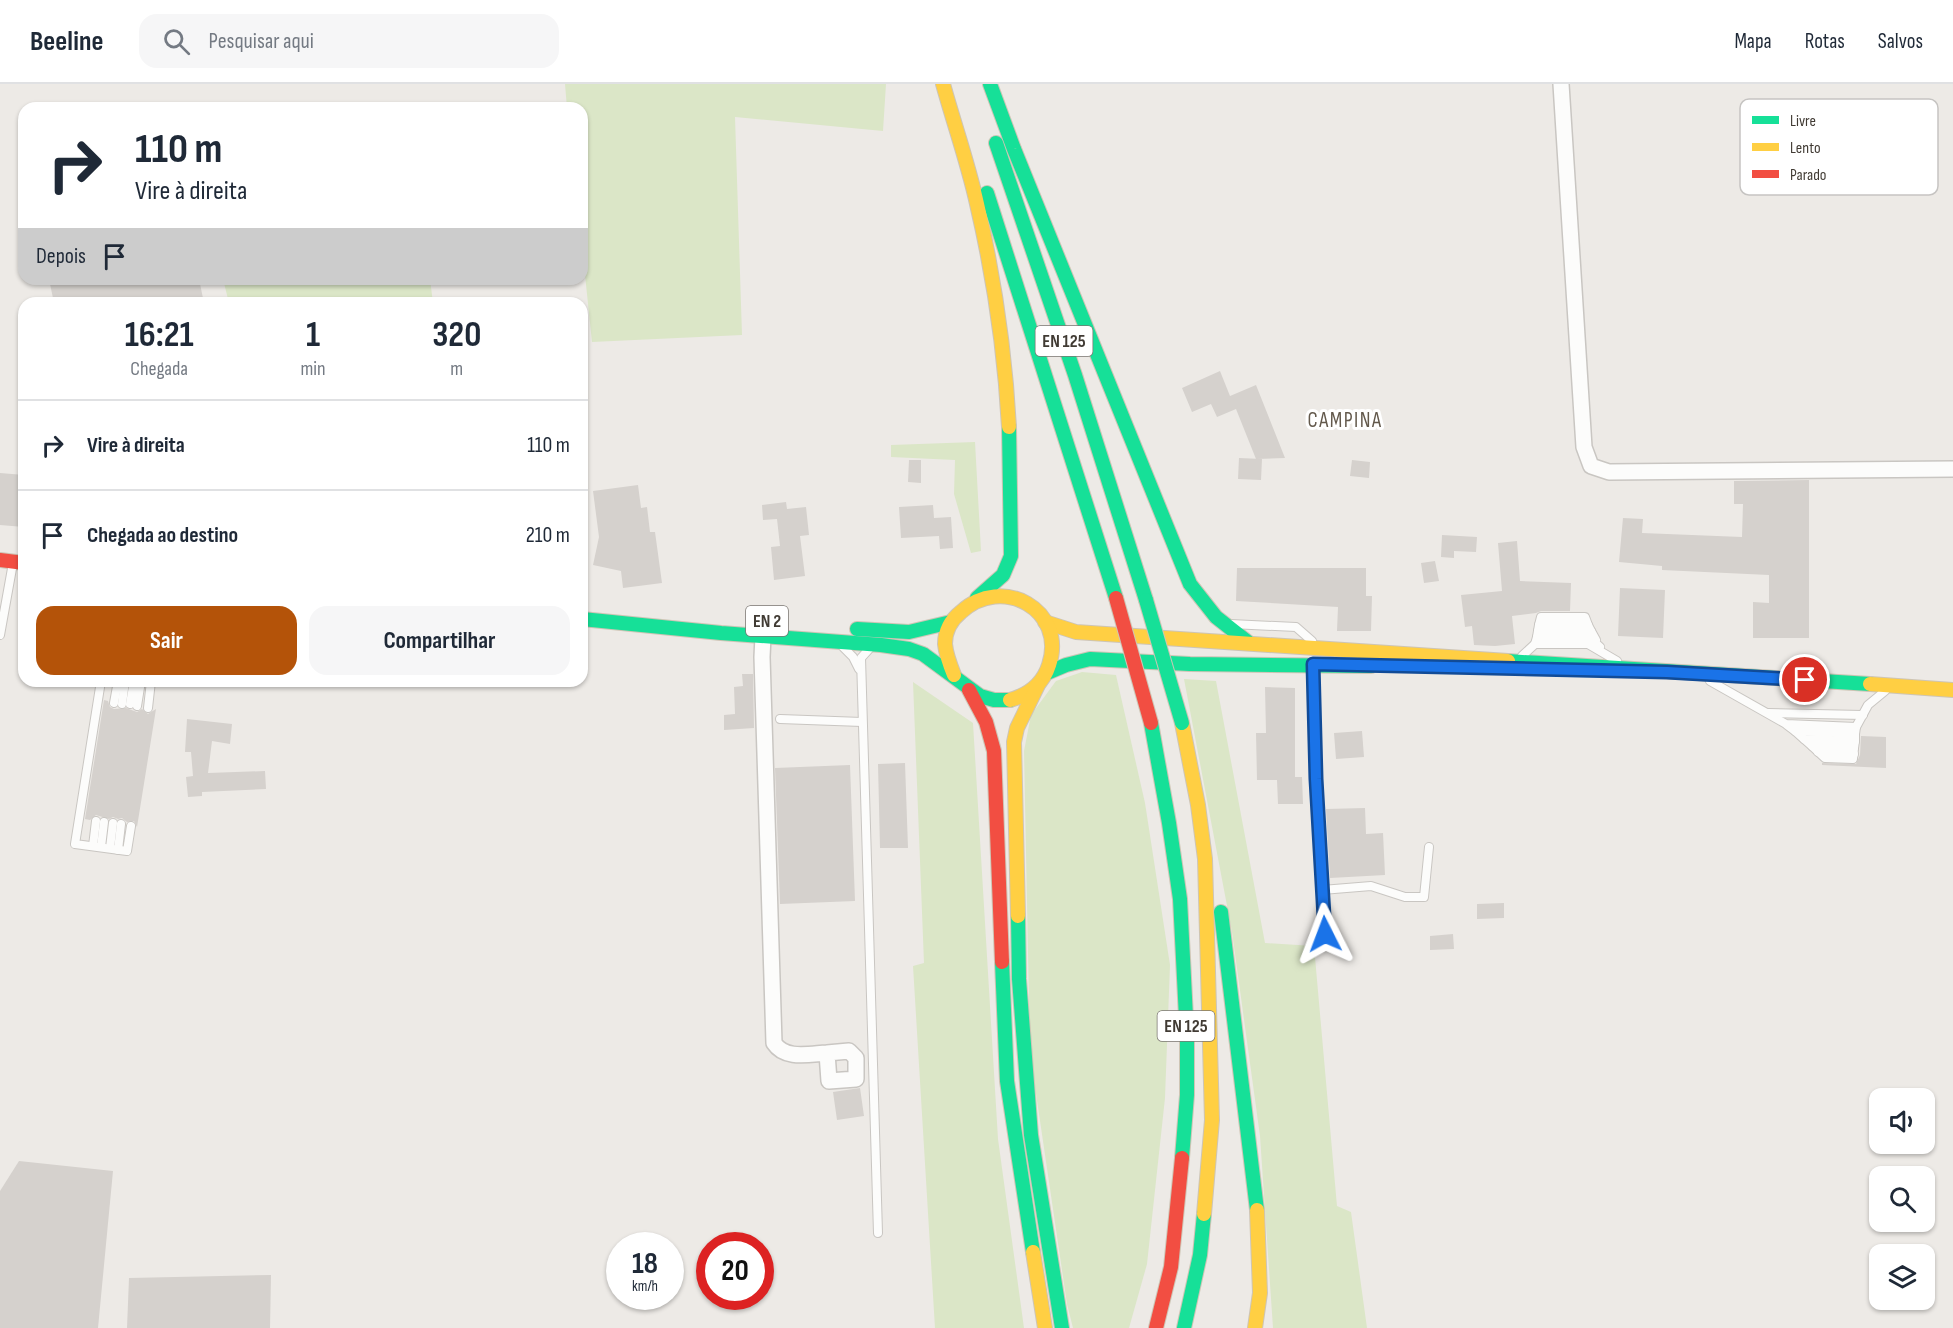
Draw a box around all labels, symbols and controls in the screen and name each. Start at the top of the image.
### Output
search box [139,14,559,68]
text: Beeline [30,25,103,58]
icon: search [160,25,193,58]
text: Pesquisar aqui [208,28,314,55]
text: Mapa [1734,29,1772,54]
text: Rotas [1805,29,1845,54]
text: Salvos [1878,29,1923,54]
legend [1740,99,1938,195]
text: Livre [1790,112,1816,131]
text: 110 m [135,124,222,175]
icon: right [36,126,114,204]
text: Lento [1790,139,1821,158]
text: Parado [1790,166,1827,185]
text: Vire à direita [135,175,247,207]
icon: arrive [98,240,131,273]
text: Depois [36,243,86,270]
text: 16:21 [125,314,194,357]
text: 1 [306,314,320,357]
text: 320 [432,314,481,357]
road number: EN 125 [1036,326,1092,356]
text: Chegada [130,357,188,381]
text: min [300,357,326,381]
text: m [450,357,463,381]
district label: CAMPINA [1308,408,1382,433]
icon: right [36,429,69,462]
text: Vire à direita [87,432,185,459]
text: 110 m [527,432,570,459]
icon: arrive [36,519,69,552]
text: Chegada ao destino [87,522,238,549]
text: 210 m [526,522,570,549]
button: Sair [36,606,297,675]
button: Compartilhar [309,606,570,675]
road number: EN 2 [746,606,788,636]
pin [1779,654,1830,705]
icon: arrive [1788,663,1821,696]
position arrow [1293,902,1357,966]
road number: EN 125 [1158,1011,1214,1041]
map controls [1869,1088,1935,1310]
button: sound [1869,1088,1935,1154]
button: search [1869,1166,1935,1232]
speed limit sign: 20 [696,1232,774,1310]
button: layers [1869,1244,1935,1310]
text: 18 [632,1246,658,1282]
text: km/h [632,1277,658,1296]

